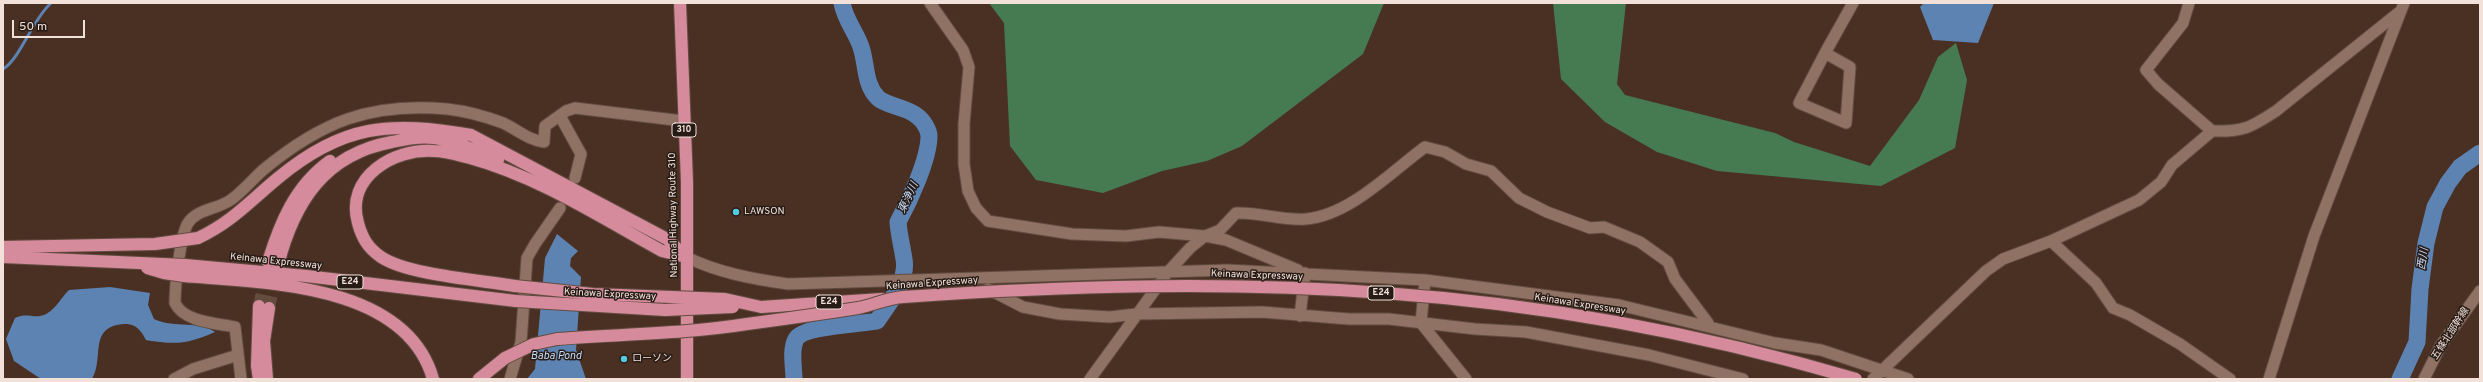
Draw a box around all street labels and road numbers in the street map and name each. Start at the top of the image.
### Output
road number: 310 [672,123,696,137]
street label: National Highway Route 310 [667,152,681,278]
street label: Keinawa Expressway [229,251,323,273]
street label: Keinawa Expressway [1211,268,1303,284]
road number: E24 [337,275,363,289]
street label: Keinawa Expressway [886,275,978,293]
road number: E24 [1368,286,1394,300]
street label: Keinawa Expressway [564,287,656,303]
street label: Keinawa Expressway [1533,292,1627,318]
road number: E24 [816,295,842,309]
street label: 五條北部幹線 [2430,306,2472,362]

